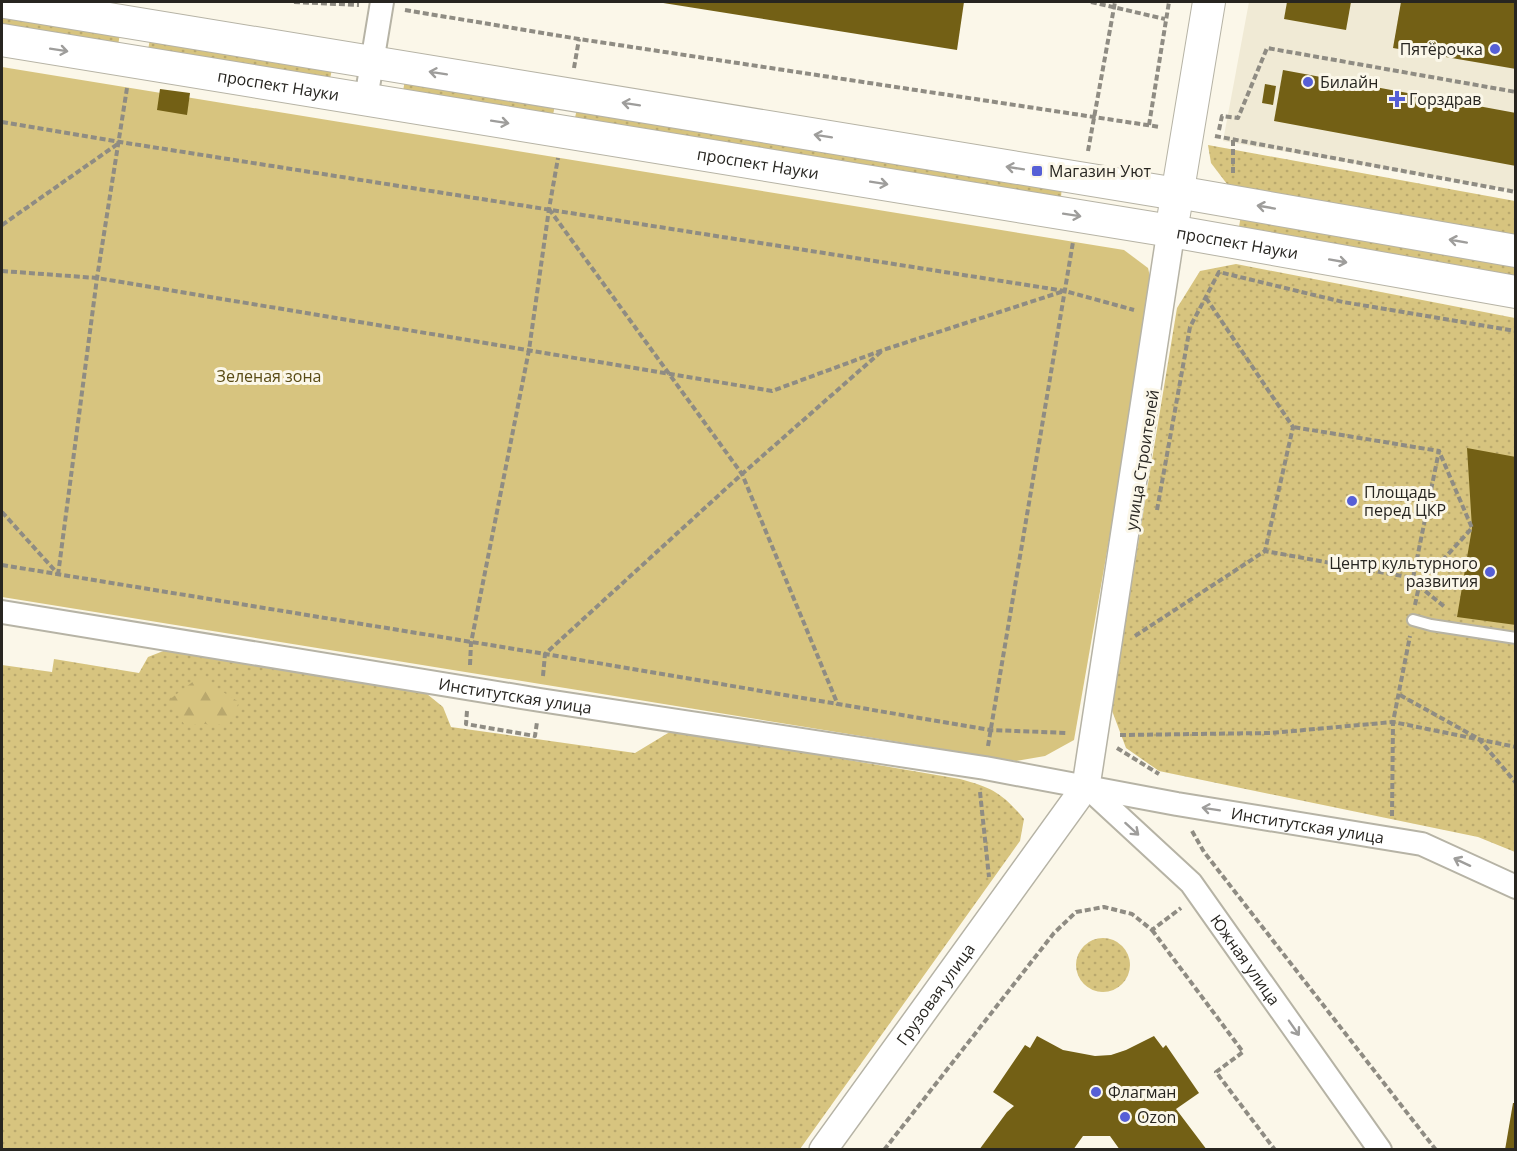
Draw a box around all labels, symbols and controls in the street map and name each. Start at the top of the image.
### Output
place label: Пятёрочка [1400,38,1483,60]
marker: Пятёрочка [1488,42,1502,56]
one-way arrow [49,44,69,55]
street label: проспект Науки [216,64,341,106]
one-way arrow [429,67,448,78]
place label: Билайн [1320,71,1378,93]
marker: Билайн [1301,75,1315,89]
place label: Горздрав [1409,88,1482,110]
marker: Горздрав [1390,92,1404,106]
one-way arrow [621,99,641,110]
one-way arrow [490,116,510,127]
one-way arrow [814,130,833,141]
street label: проспект Науки [695,143,820,184]
place label: Магазин Уют [1049,160,1151,182]
one-way arrow [1006,162,1026,173]
marker: Магазин Уют [1030,164,1044,178]
one-way arrow [869,178,889,189]
one-way arrow [1256,202,1276,213]
one-way arrow [1061,209,1081,220]
street label: проспект Науки [1175,221,1300,264]
one-way arrow [1449,235,1468,246]
one-way arrow [1327,256,1347,267]
park label: Зеленая зона [217,365,321,387]
street label: улица Строителей [1120,388,1164,532]
place label: Площадь перед ЦКР [1364,481,1446,521]
marker: Площадь перед ЦКР [1345,494,1359,508]
place label: Центр культурного развития [1329,552,1478,592]
marker: Центр культурного развития [1483,565,1497,579]
street label: Институтская улица [437,673,593,719]
street label: Институтская улица [1229,802,1386,849]
one-way arrow [1202,803,1221,814]
one-way arrow [1124,822,1139,836]
one-way arrow [1454,856,1472,868]
street label: Южная улица [1206,910,1285,1010]
street label: Грузовая улица [891,939,980,1050]
one-way arrow [1288,1020,1300,1036]
place label: Флагман [1108,1081,1176,1103]
marker: Флагман [1089,1085,1103,1099]
place label: Ozon [1137,1106,1176,1128]
marker: Ozon [1118,1110,1132,1124]

